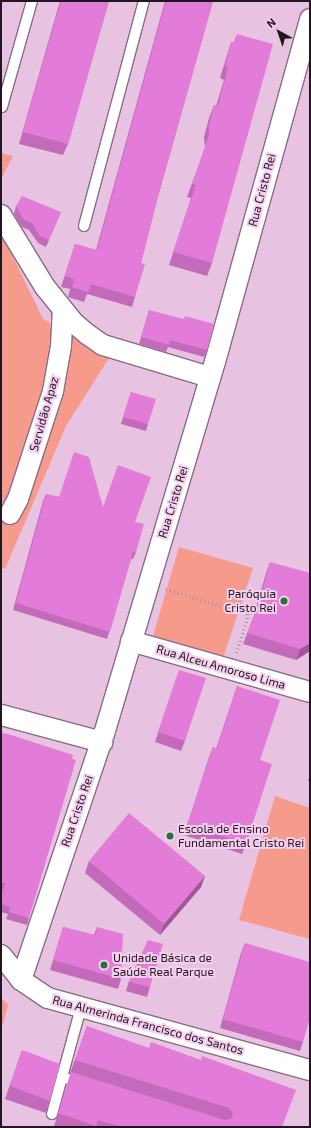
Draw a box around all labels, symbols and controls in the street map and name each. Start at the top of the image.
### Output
north arrow [259,12,299,52]
text: N [264,15,278,30]
street label: Rua Cristo Rei [245,152,279,228]
street label: Servidão Apaz [26,375,62,453]
street label: Rua Cristo Rei [155,464,191,540]
place label: Paróquia Cristo Rei [224,587,276,615]
marker: Paróquia Cristo Rei [279,596,289,606]
street label: Rua Alceu Amoroso Lima [154,642,288,692]
street label: Rua Cristo Rei [58,773,96,849]
place label: Escola de Ensino Fundamental Cristo Rei [178,822,304,850]
marker: Escola de Ensino Fundamental Cristo Rei [165,831,175,841]
place label: Unidade Básica de Saúde Real Parque [113,951,214,979]
marker: Unidade Básica de Saúde Real Parque [98,959,110,971]
street label: Rua Almerinda Francisco dos Santos [51,992,245,1058]

